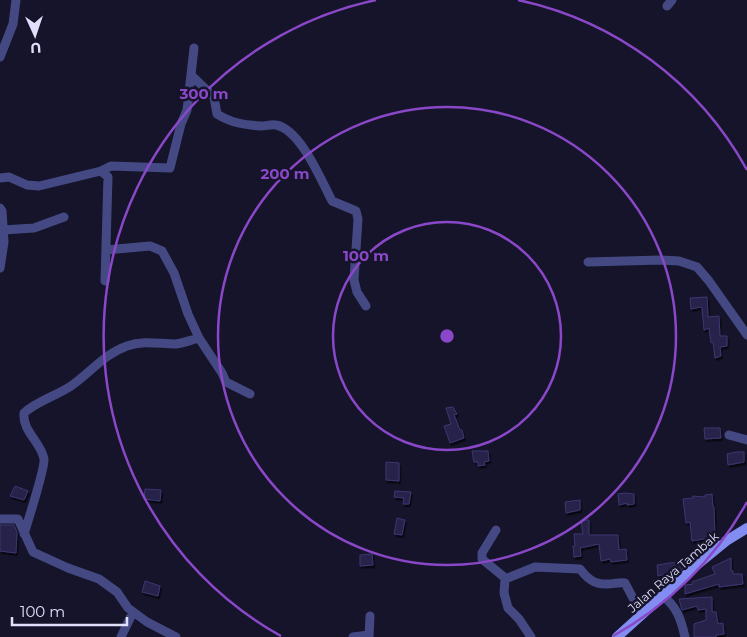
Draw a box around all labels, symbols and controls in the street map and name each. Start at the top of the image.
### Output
north arrow [10,10,60,60]
text: U [30,39,42,57]
text: 300 m [178,84,229,103]
text: 200 m [260,164,310,183]
text: 100 m [343,246,389,265]
centre of rings [438,327,456,345]
street label: Jalan Raya Tambak [624,528,722,616]
scale bar [12,594,128,626]
text: 100 m [20,602,65,621]

